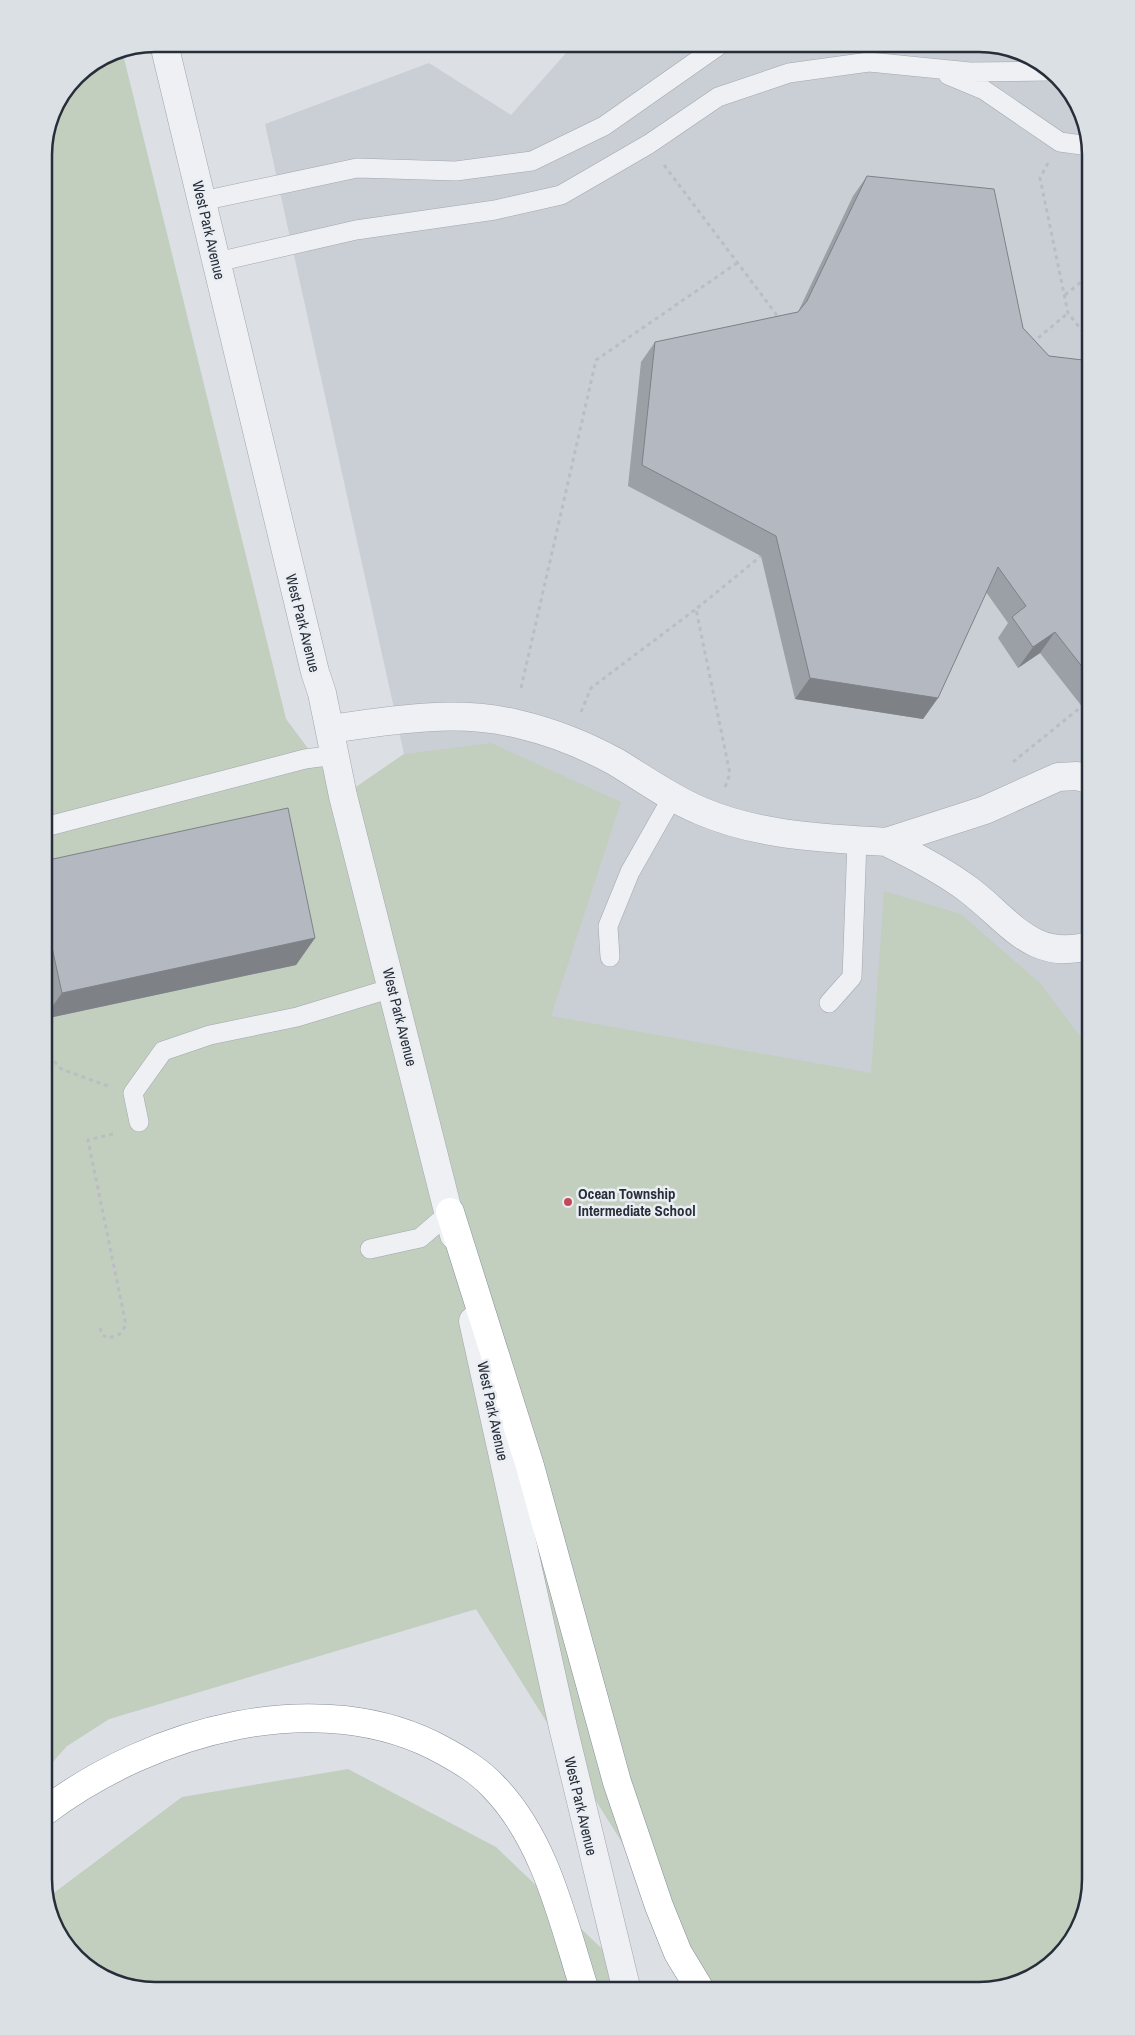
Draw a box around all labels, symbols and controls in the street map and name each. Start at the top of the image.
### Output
street label: West Park Avenue [187,179,231,282]
street label: West Park Avenue [281,572,325,675]
street label: West Park Avenue [378,966,422,1069]
place label: Ocean Township Intermediate School [578,1183,696,1221]
marker: Ocean Township Intermediate School [562,1196,574,1208]
street label: West Park Avenue [472,1360,514,1463]
street label: West Park Avenue [559,1755,603,1858]

